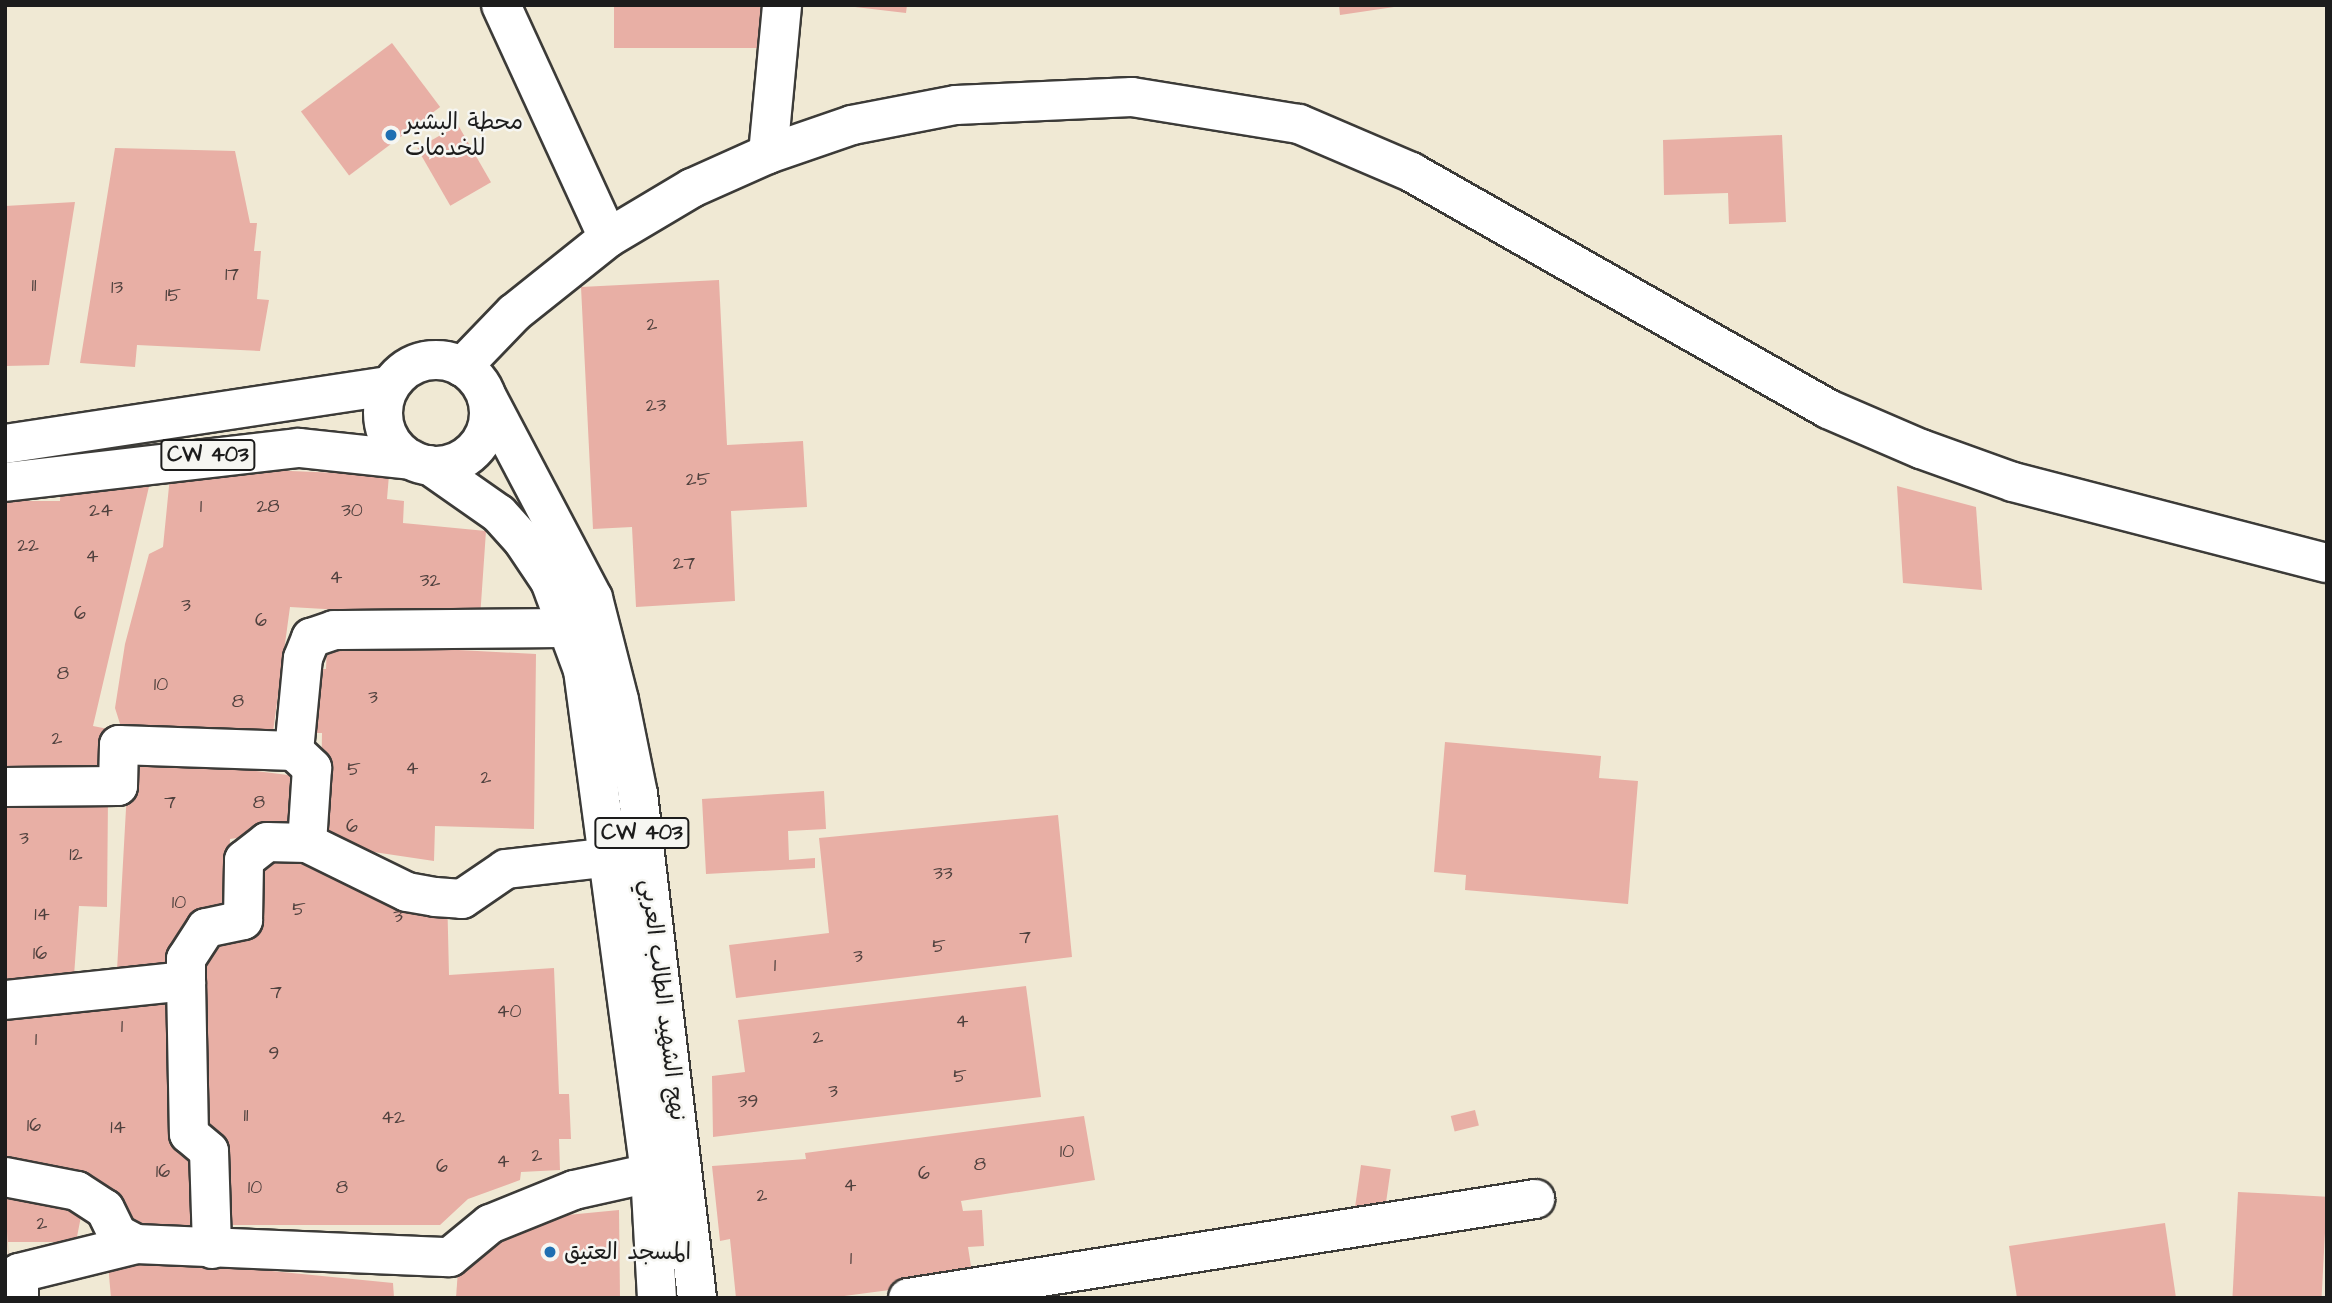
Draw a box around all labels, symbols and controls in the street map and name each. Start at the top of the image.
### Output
place label: محطة البشير للخدمات [405,108,523,162]
marker: محطة البشير للخدمات [383,127,399,143]
house number: 17 [225,264,239,286]
house number: 11 [32,275,36,297]
house number: 13 [111,277,123,299]
house number: 15 [165,285,181,307]
house number: 2 [647,314,657,336]
house number: 23 [646,395,666,417]
road number: CW 403 [159,438,257,472]
house number: 25 [686,469,710,491]
house number: 1 [200,496,202,518]
house number: 28 [256,496,280,518]
house number: 24 [89,500,113,522]
house number: 30 [341,500,363,522]
house number: 22 [17,535,39,557]
house number: 4 [86,546,98,568]
house number: 27 [673,553,695,575]
house number: 4 [330,567,342,589]
house number: 32 [420,570,440,592]
house number: 3 [181,595,191,617]
house number: 6 [74,603,86,625]
house number: 6 [255,610,267,632]
house number: 8 [57,663,69,685]
house number: 10 [154,674,168,696]
house number: 3 [368,687,378,709]
house number: 8 [232,691,244,713]
house number: 2 [52,728,62,750]
house number: 4 [406,758,418,780]
house number: 5 [347,759,361,781]
house number: 2 [481,767,491,789]
house number: 7 [164,792,176,814]
house number: 8 [253,792,265,814]
house number: 6 [346,816,358,838]
road number: CW 403 [593,816,691,850]
house number: 3 [19,828,29,850]
house number: 12 [69,844,83,866]
house number: 33 [933,863,953,885]
street label: نهج الشهيد الطالب العربي [635,878,691,1122]
house number: 10 [172,892,186,914]
house number: 5 [292,899,306,921]
house number: 14 [34,904,50,926]
house number: 3 [393,906,403,928]
house number: 7 [1019,927,1031,949]
house number: 5 [932,936,946,958]
house number: 16 [33,943,47,965]
house number: 3 [853,946,863,968]
house number: 1 [774,955,776,977]
house number: 7 [270,982,282,1004]
house number: 40 [497,1001,521,1023]
house number: 4 [956,1011,968,1033]
house number: 1 [121,1016,123,1038]
house number: 2 [813,1027,823,1049]
house number: 1 [35,1029,37,1051]
house number: 9 [269,1043,279,1065]
house number: 5 [953,1066,967,1088]
house number: 3 [828,1081,838,1103]
house number: 39 [738,1091,758,1113]
house number: 11 [244,1105,248,1127]
house number: 42 [381,1107,405,1129]
house number: 16 [27,1115,41,1137]
house number: 14 [110,1117,126,1139]
house number: 10 [1060,1141,1074,1163]
house number: 2 [532,1145,542,1167]
house number: 4 [497,1151,509,1173]
house number: 8 [974,1154,986,1176]
house number: 6 [436,1156,448,1178]
house number: 16 [156,1161,170,1183]
house number: 6 [918,1163,930,1185]
house number: 4 [844,1175,856,1197]
house number: 10 [248,1177,262,1199]
house number: 8 [336,1177,348,1199]
house number: 2 [757,1185,767,1207]
house number: 2 [37,1213,47,1235]
place label: المسجد العتيق [564,1238,691,1266]
marker: المسجد العتيق [542,1244,558,1260]
house number: 1 [850,1248,852,1270]

